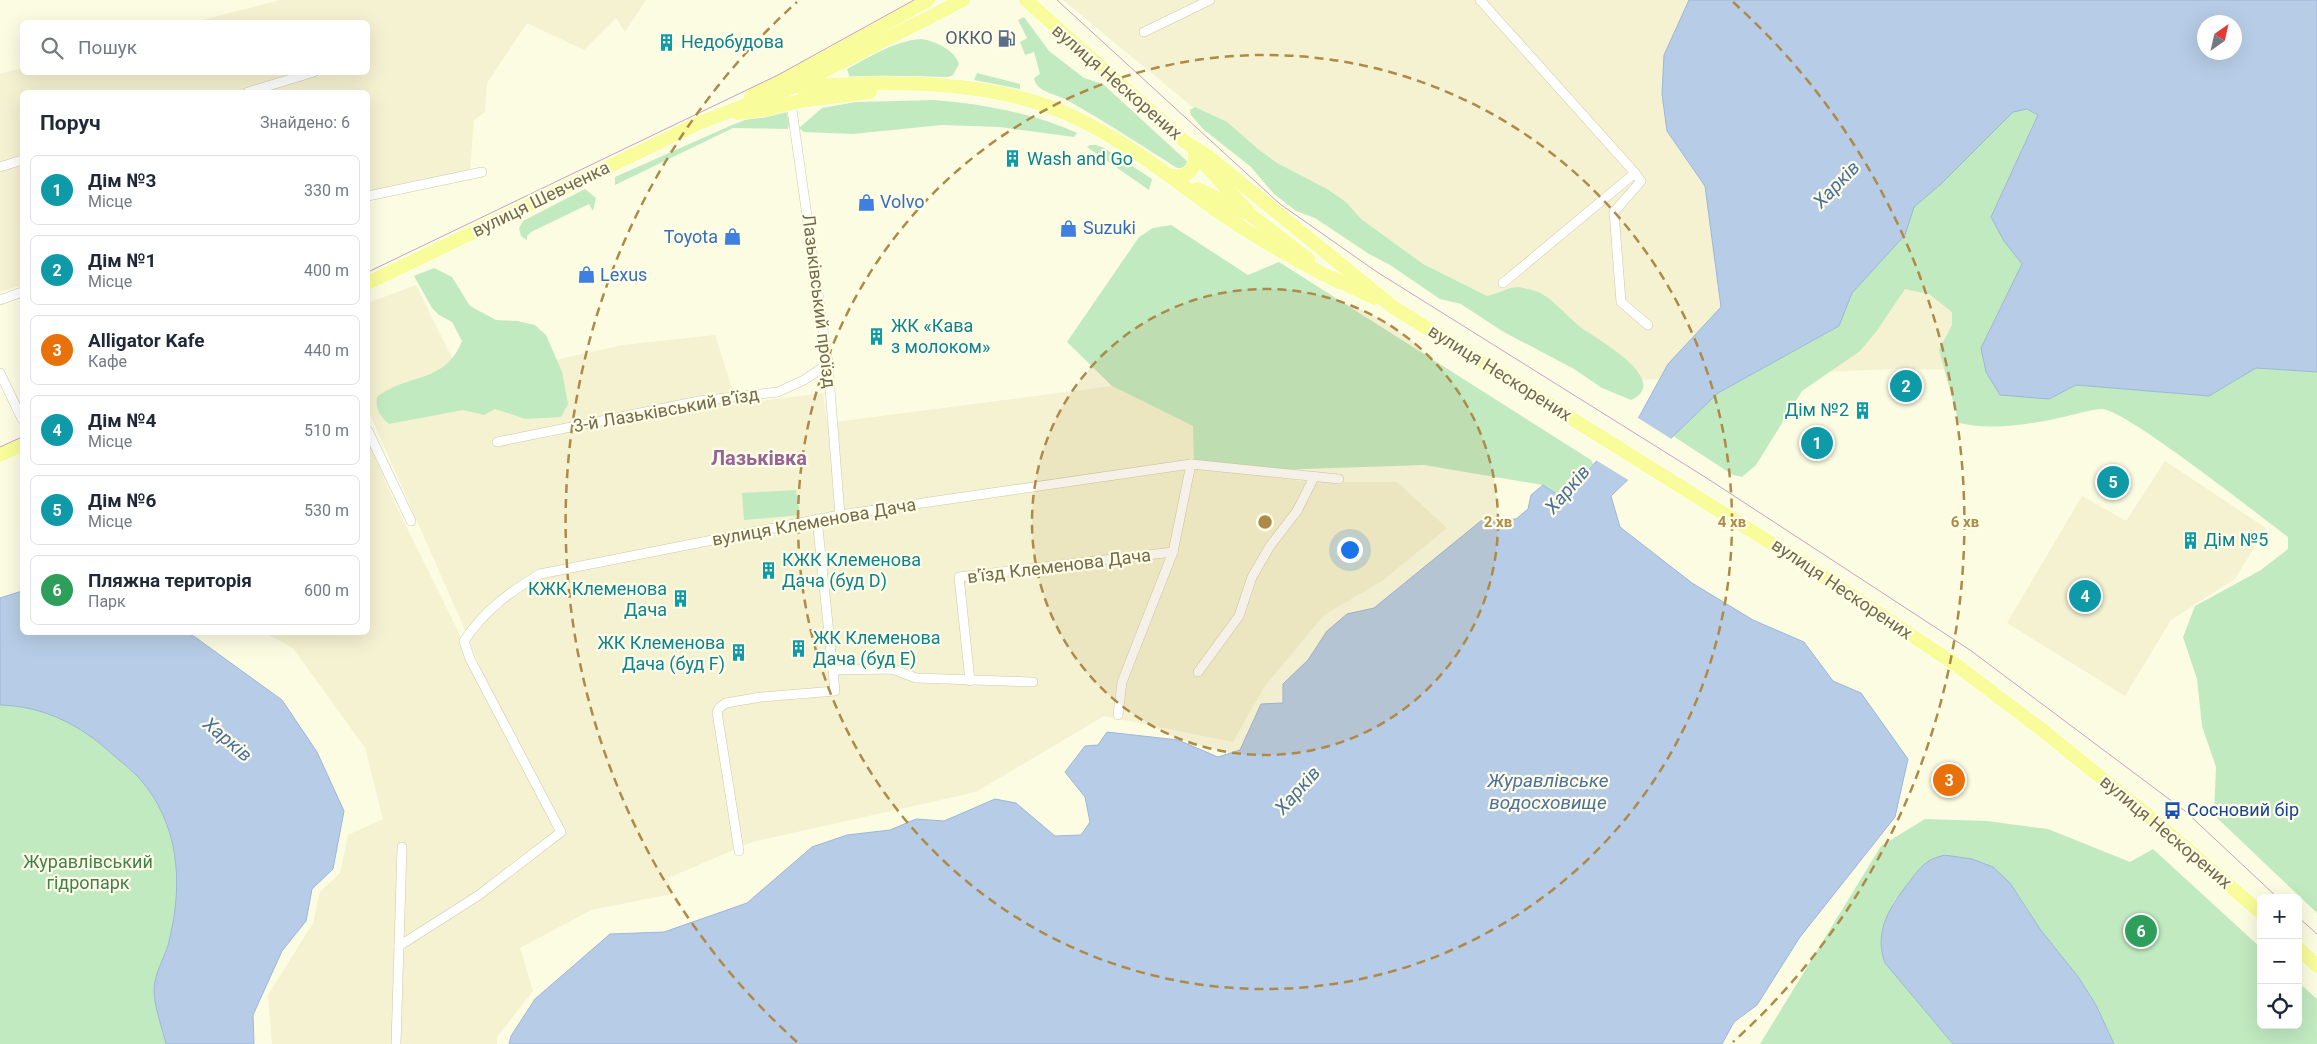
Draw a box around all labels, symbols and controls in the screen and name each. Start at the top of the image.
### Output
north arrow [2197,15,2242,60]
street label: вулиця Нескорених [1048,19,1187,144]
search box [20,20,370,75]
place label: ОККО [945,27,993,48]
fuel station icon: ОККО [997,28,1017,48]
place label: Недобудова [681,31,784,52]
building icon: Недобудова [657,32,677,52]
icon: search [38,34,66,62]
text: Пошук [78,36,137,59]
text: Поруч [40,111,101,135]
text: Знайдено: 6 [260,113,350,132]
place label: Wash and Go [1027,148,1133,169]
building icon: Wash and Go [1003,149,1023,169]
street label: вулиця Шевченка [469,156,613,241]
water label: Харків [1808,156,1864,214]
text: Дім №3 [88,169,157,192]
text: 1 [52,181,62,200]
text: 330 m [304,181,349,200]
place label: Volvo [880,191,925,212]
text: Місце [88,192,132,211]
shop icon: Volvo [856,192,876,212]
street label: Лазьківський проїзд [798,213,841,389]
place label: Suzuki [1083,217,1136,238]
shop icon: Suzuki [1059,218,1079,238]
place label: Toyota [664,226,718,247]
shop icon: Toyota [722,227,742,247]
text: Дім №1 [88,249,157,272]
text: 2 [52,261,62,280]
text: 400 m [304,261,349,280]
place label: Lexus [600,264,647,285]
shop icon: Lexus [576,265,596,285]
text: Місце [88,272,132,291]
place label: ЖК «Кава з молоком» [891,315,990,357]
street label: вулиця Нескорених [1425,320,1576,425]
building icon: ЖК «Кава з молоком» [867,326,887,346]
text: Alligator Kafe [88,329,205,352]
text: 3 [52,341,62,360]
text: 440 m [304,341,349,360]
text: Кафе [88,352,127,371]
pin: 2 [1890,367,1922,405]
street label: 3-й Лазьківський в’їзд [571,383,761,436]
place label: Дім №2 [1785,399,1849,420]
building icon: Дім №2 [1853,400,1873,420]
text: Дім №4 [88,409,157,432]
text: 4 [52,421,62,440]
text: 510 m [304,421,349,440]
pin: 1 [1801,424,1833,462]
text: Місце [88,432,132,451]
district label: Лазьківка [711,446,807,470]
water label: Харків [1539,460,1595,519]
pin: 5 [2097,463,2129,501]
text: Дім №6 [88,489,157,512]
street label: вулиця Клеменова Дача [710,493,918,550]
text: 5 [52,501,62,520]
text: 530 m [304,501,349,520]
text: Місце [88,512,132,531]
centre of rings [1256,513,1274,531]
text: 2 хв [1484,513,1512,531]
text: 4 хв [1718,513,1746,531]
text: 6 хв [1951,513,1979,531]
place label: Дім №5 [2204,529,2268,550]
building icon: Дім №5 [2180,530,2200,550]
street label: вулиця Нескорених [1768,534,1917,644]
your location [1337,537,1363,563]
street label: в'їзд Клеменова Дача [966,544,1152,587]
place label: КЖК Клеменова Дача (буд D) [782,549,921,592]
building icon: КЖК Клеменова Дача (буд D) [758,560,778,580]
text: Пляжна територія [88,569,252,592]
pin: 4 [2069,577,2101,615]
place label: КЖК Клеменова Дача [528,578,667,620]
text: 6 [52,581,62,600]
text: 600 m [304,581,349,600]
building icon: КЖК Клеменова Дача [671,589,691,609]
text: Парк [88,592,126,611]
place label: ЖК Клеменова Дача (буд Е) [813,627,941,670]
place label: ЖК Клеменова Дача (буд F) [597,632,725,675]
building icon: ЖК Клеменова Дача (буд Е) [789,638,809,658]
building icon: ЖК Клеменова Дача (буд F) [729,643,749,663]
water label: Харків [198,712,257,766]
water label: Харків [1269,761,1325,820]
pin: 3 [1933,761,1965,799]
water label: Журавлівське водосховище [1487,769,1609,814]
street label: вулиця Нескорених [2096,770,2236,893]
place label: Сосновий бір [2187,799,2299,820]
bus stop icon: Сосновий бір [2163,800,2183,820]
park label: Журавлівський гідропарк [23,851,153,893]
map controls [2257,894,2302,1029]
button: + [2257,894,2302,939]
pin: 6 [2125,912,2157,950]
button: − [2257,939,2302,984]
button: locate [2257,984,2302,1029]

